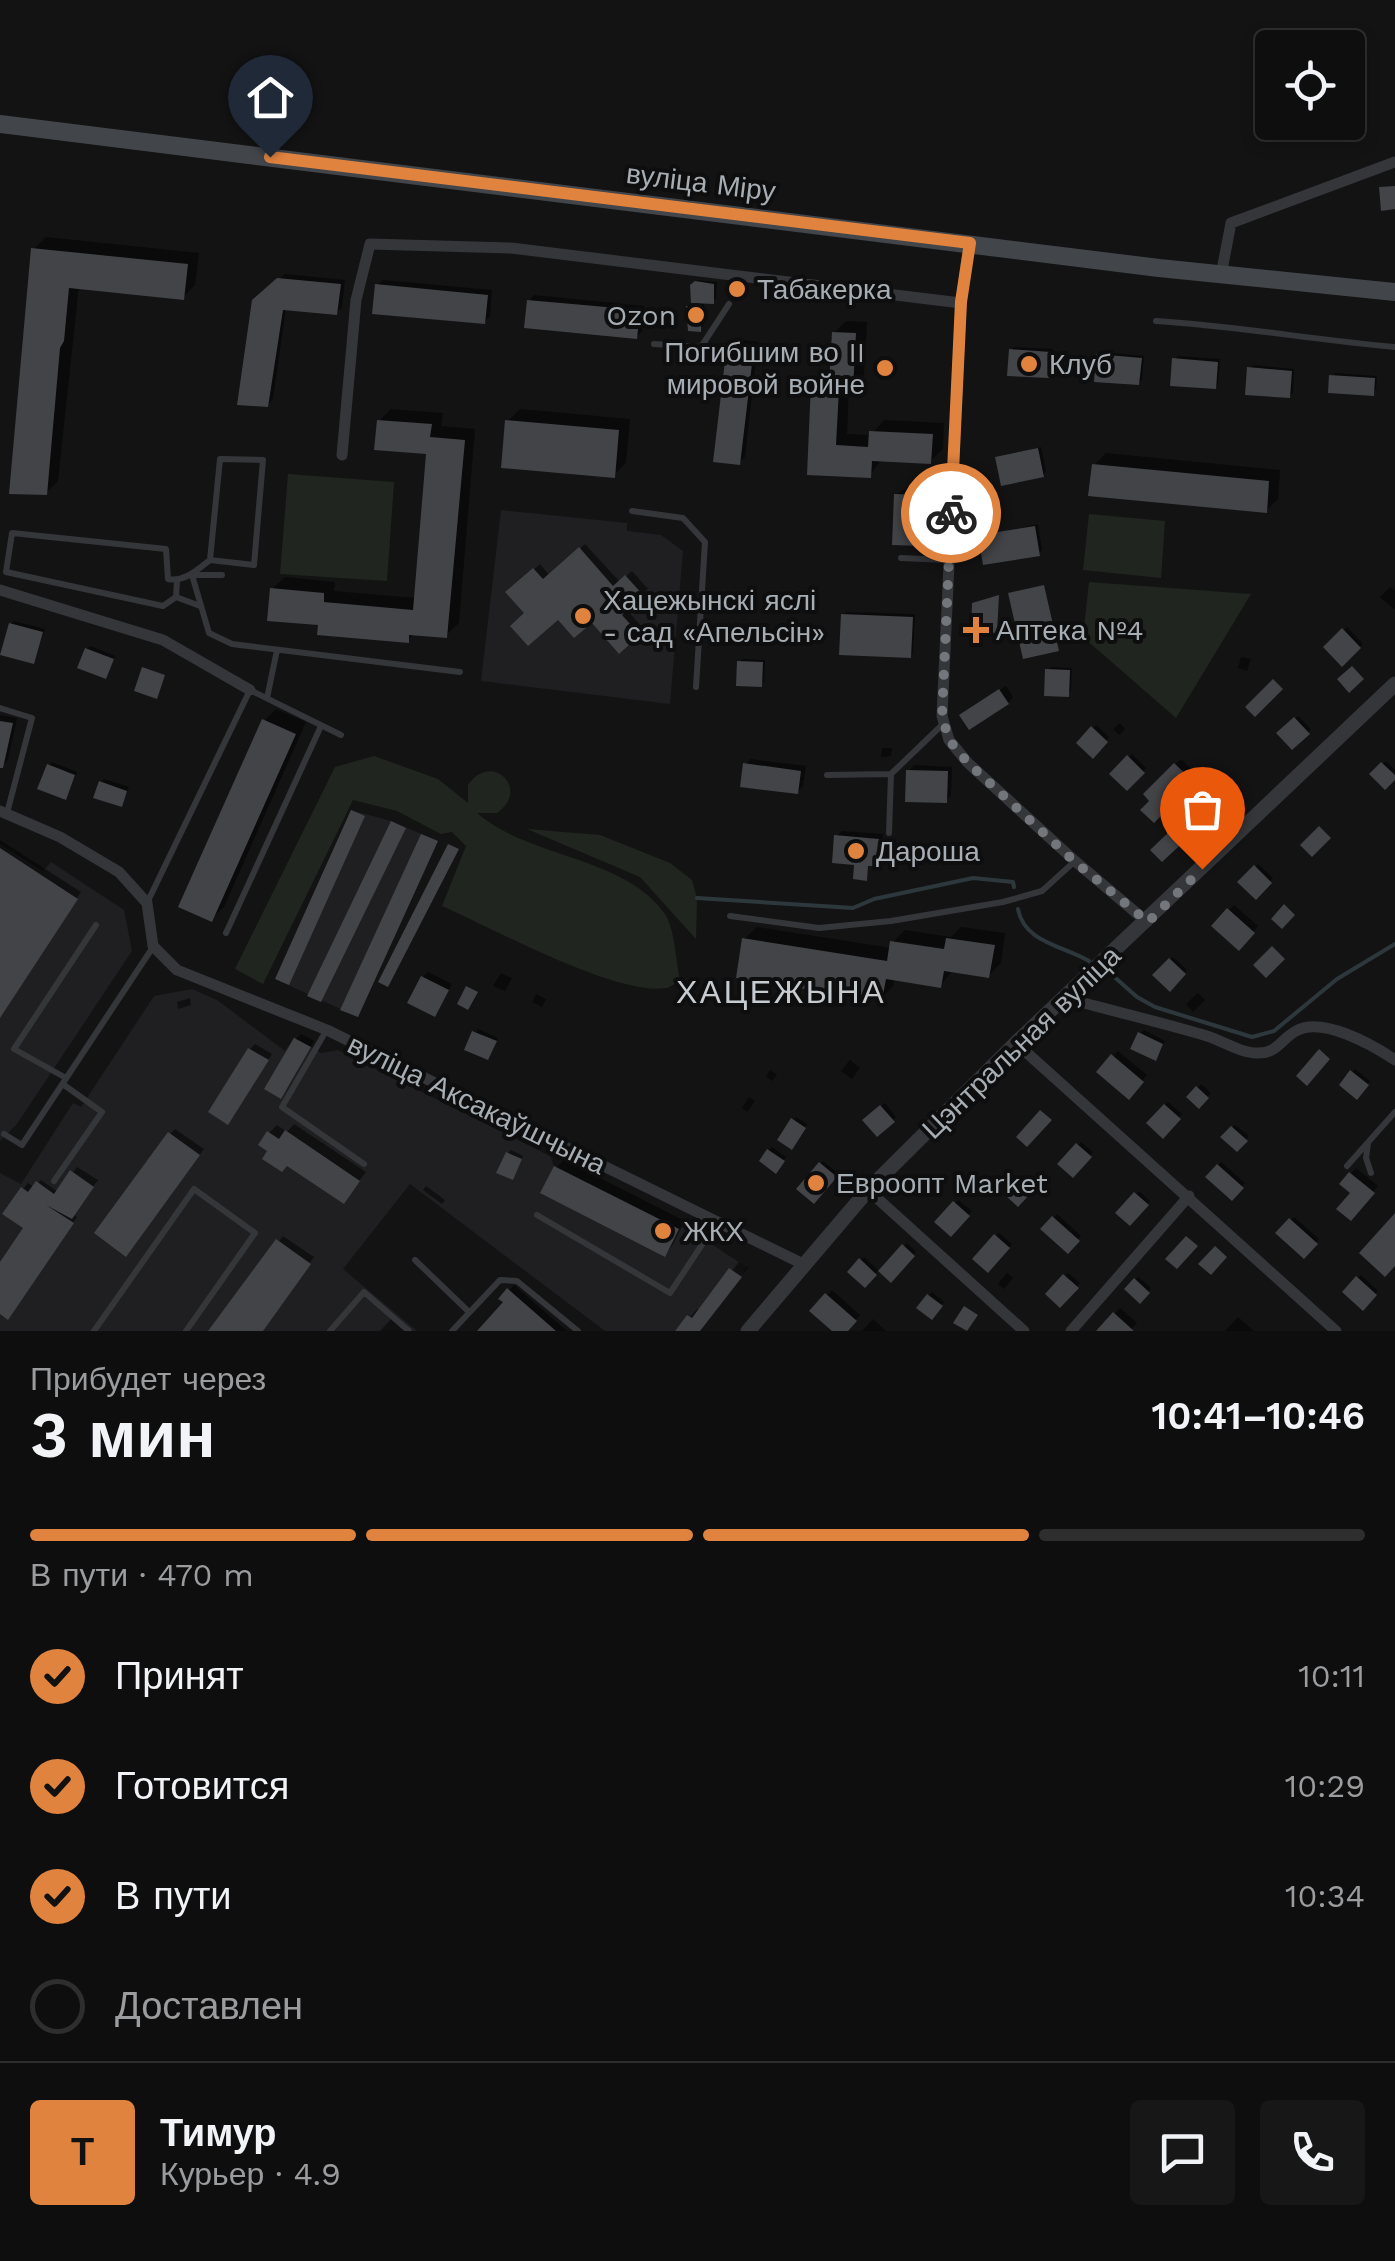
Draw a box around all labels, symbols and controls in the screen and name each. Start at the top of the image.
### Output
map controls [1255,30,1365,140]
button: locate [1255,30,1365,140]
pin [228,55,313,158]
icon: home [243,70,298,125]
street label: вуліца Міру [624,157,777,208]
place label: Табакерка [757,273,892,306]
marker: Табакерка [726,278,748,300]
place label: Ozon [606,299,676,332]
marker: Ozon [685,304,707,326]
place label: Погибшим во II мировой войне [664,336,865,401]
place label: Клуб [1049,348,1112,381]
marker: Клуб [1018,353,1040,375]
marker: Погибшим во II мировой войне [874,357,896,379]
courier [901,463,1001,563]
icon: bike [924,486,979,541]
place label: Хацежынскі яслі - сад «Апельсін» [603,584,825,649]
marker: Хацежынскі яслі - сад «Апельсін» [572,605,594,627]
place label: Аптека №4 [996,614,1144,647]
marker: Аптека №4 [965,619,987,641]
pin [1160,767,1245,870]
icon: bag [1175,782,1230,837]
place label: Дароша [876,835,980,868]
marker: Дароша [845,840,867,862]
street label: Цэнтральная вуліца [915,939,1128,1146]
district label: ХАЦЕЖЫНА [676,973,886,1011]
street label: вуліца Аксакаўшчына [342,1028,611,1181]
place label: Евроопт Market [836,1167,1048,1200]
marker: Евроопт Market [805,1172,827,1194]
place label: ЖКХ [683,1215,744,1248]
marker: ЖКХ [652,1220,674,1242]
text: Прибудет через [30,1360,266,1398]
text: 10:41–10:46 [1152,1394,1365,1438]
text: 3 мин [30,1397,215,1473]
text: В пути · 470 m [30,1556,254,1594]
icon: check [30,1649,85,1704]
text: Принят [115,1654,244,1698]
text: 10:11 [1298,1657,1365,1695]
icon: check [30,1759,85,1814]
text: Готовится [115,1764,289,1808]
text: 10:29 [1285,1767,1365,1805]
icon: check [30,1869,85,1924]
text: В пути [115,1874,232,1918]
text: 10:34 [1285,1877,1365,1915]
text: Доставлен [115,1984,303,2028]
button: chat [1130,2100,1235,2205]
button: phone [1260,2100,1365,2205]
text: Тимур [160,2111,277,2155]
text: Т [71,2130,94,2174]
text: Курьер · 4.9 [160,2155,341,2193]

